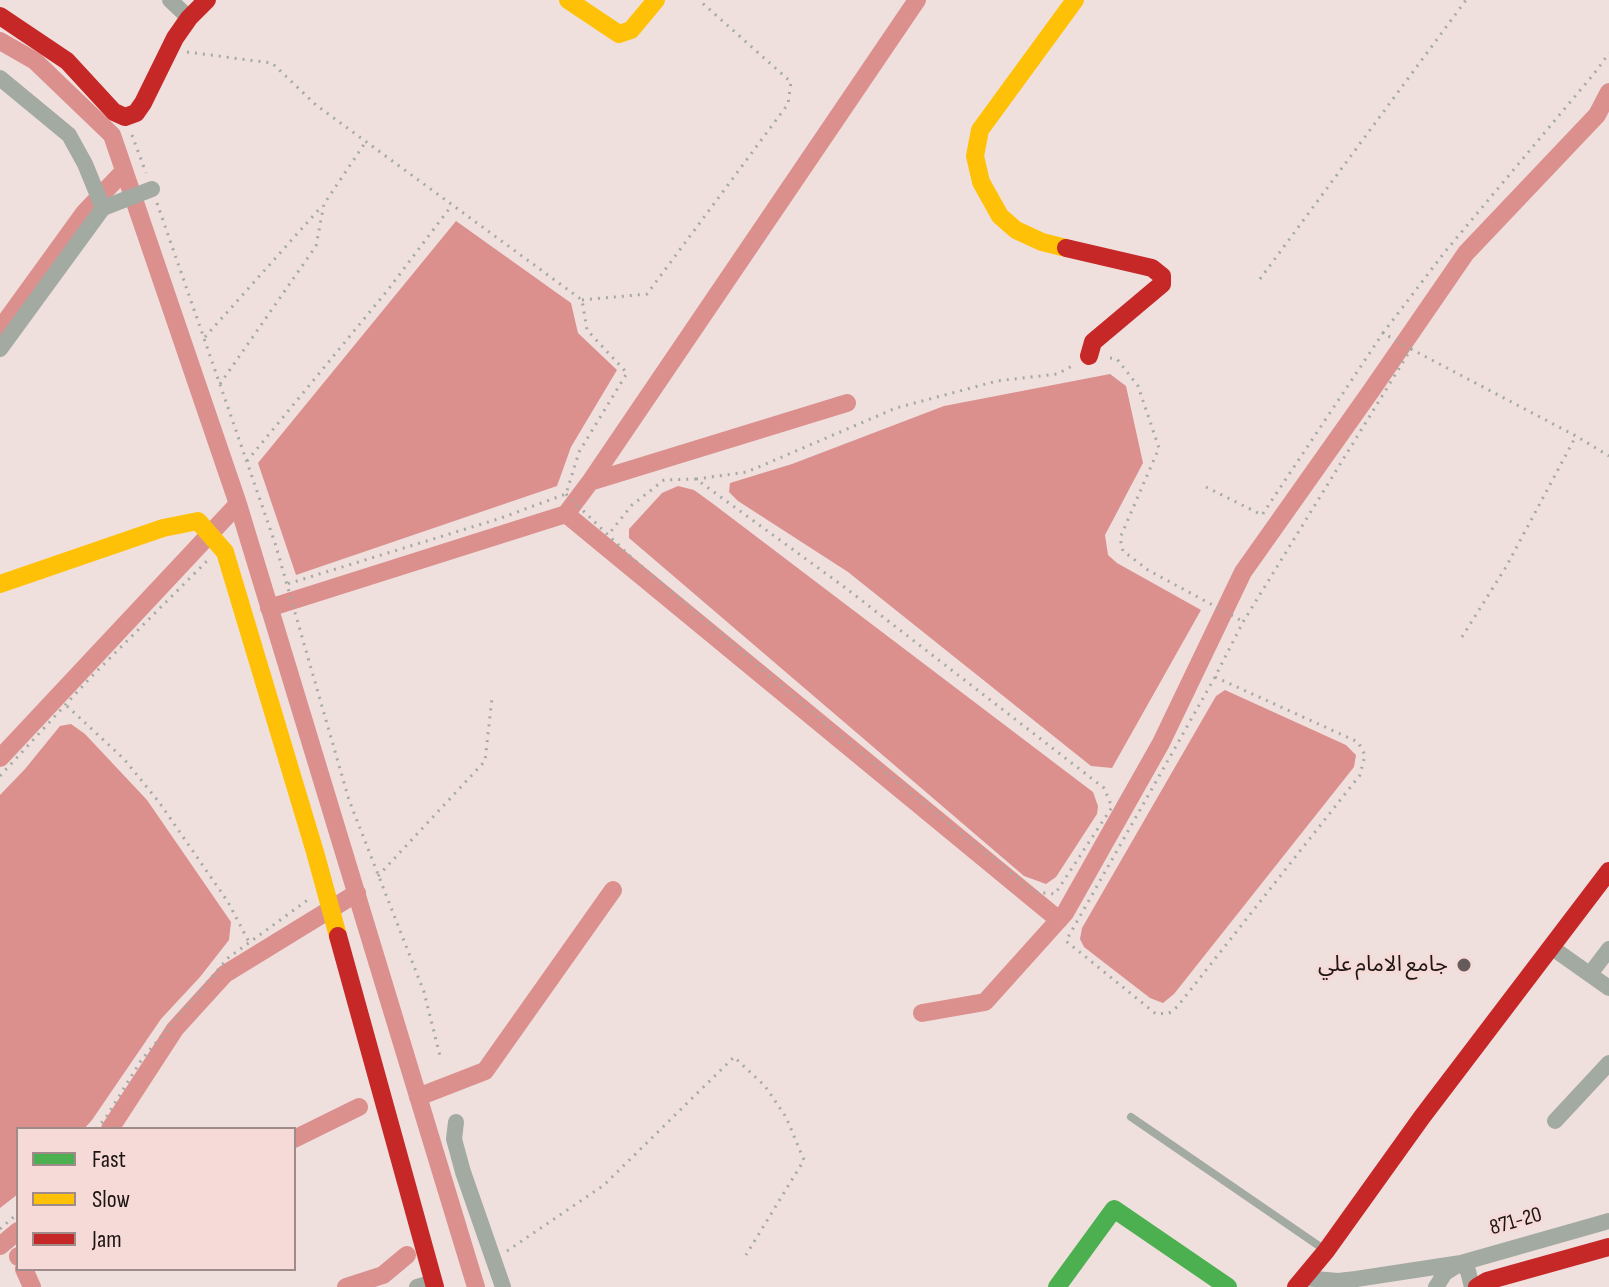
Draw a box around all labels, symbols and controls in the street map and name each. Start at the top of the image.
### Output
place label: جامع اﻻمام علي [1318,952,1448,978]
marker: جامع اﻻمام علي [1455,956,1473,974]
legend [16,1127,296,1271]
text: Fast [92,1145,126,1174]
text: Slow [92,1185,130,1214]
street label: 871-20 [1487,1202,1545,1242]
text: Jam [92,1225,122,1254]

